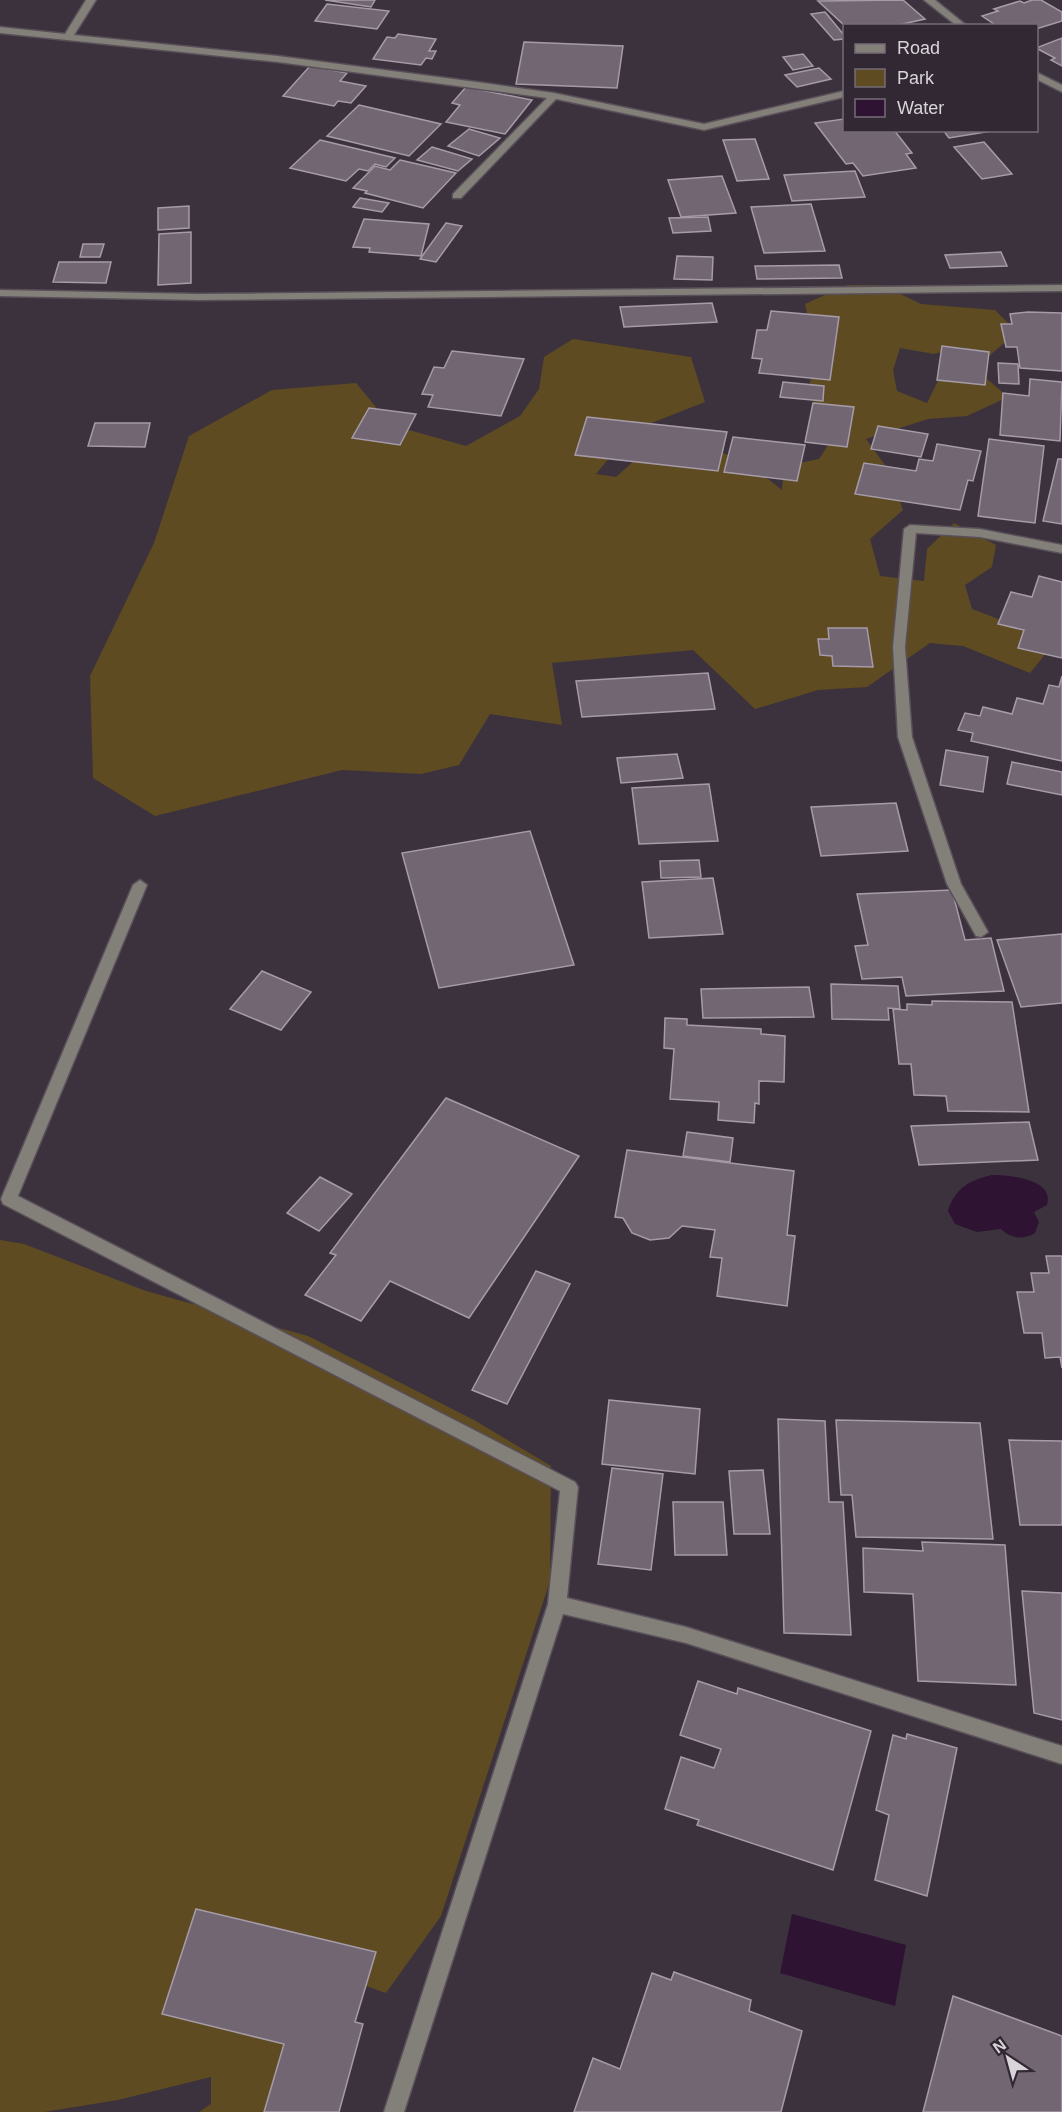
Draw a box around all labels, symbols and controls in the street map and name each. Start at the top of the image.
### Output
legend [843,24,1038,132]
text: Road [897,38,940,58]
text: Park [897,68,935,88]
text: Water [897,98,944,118]
north arrow [978,2028,1038,2088]
text: N [990,2036,1009,2057]

